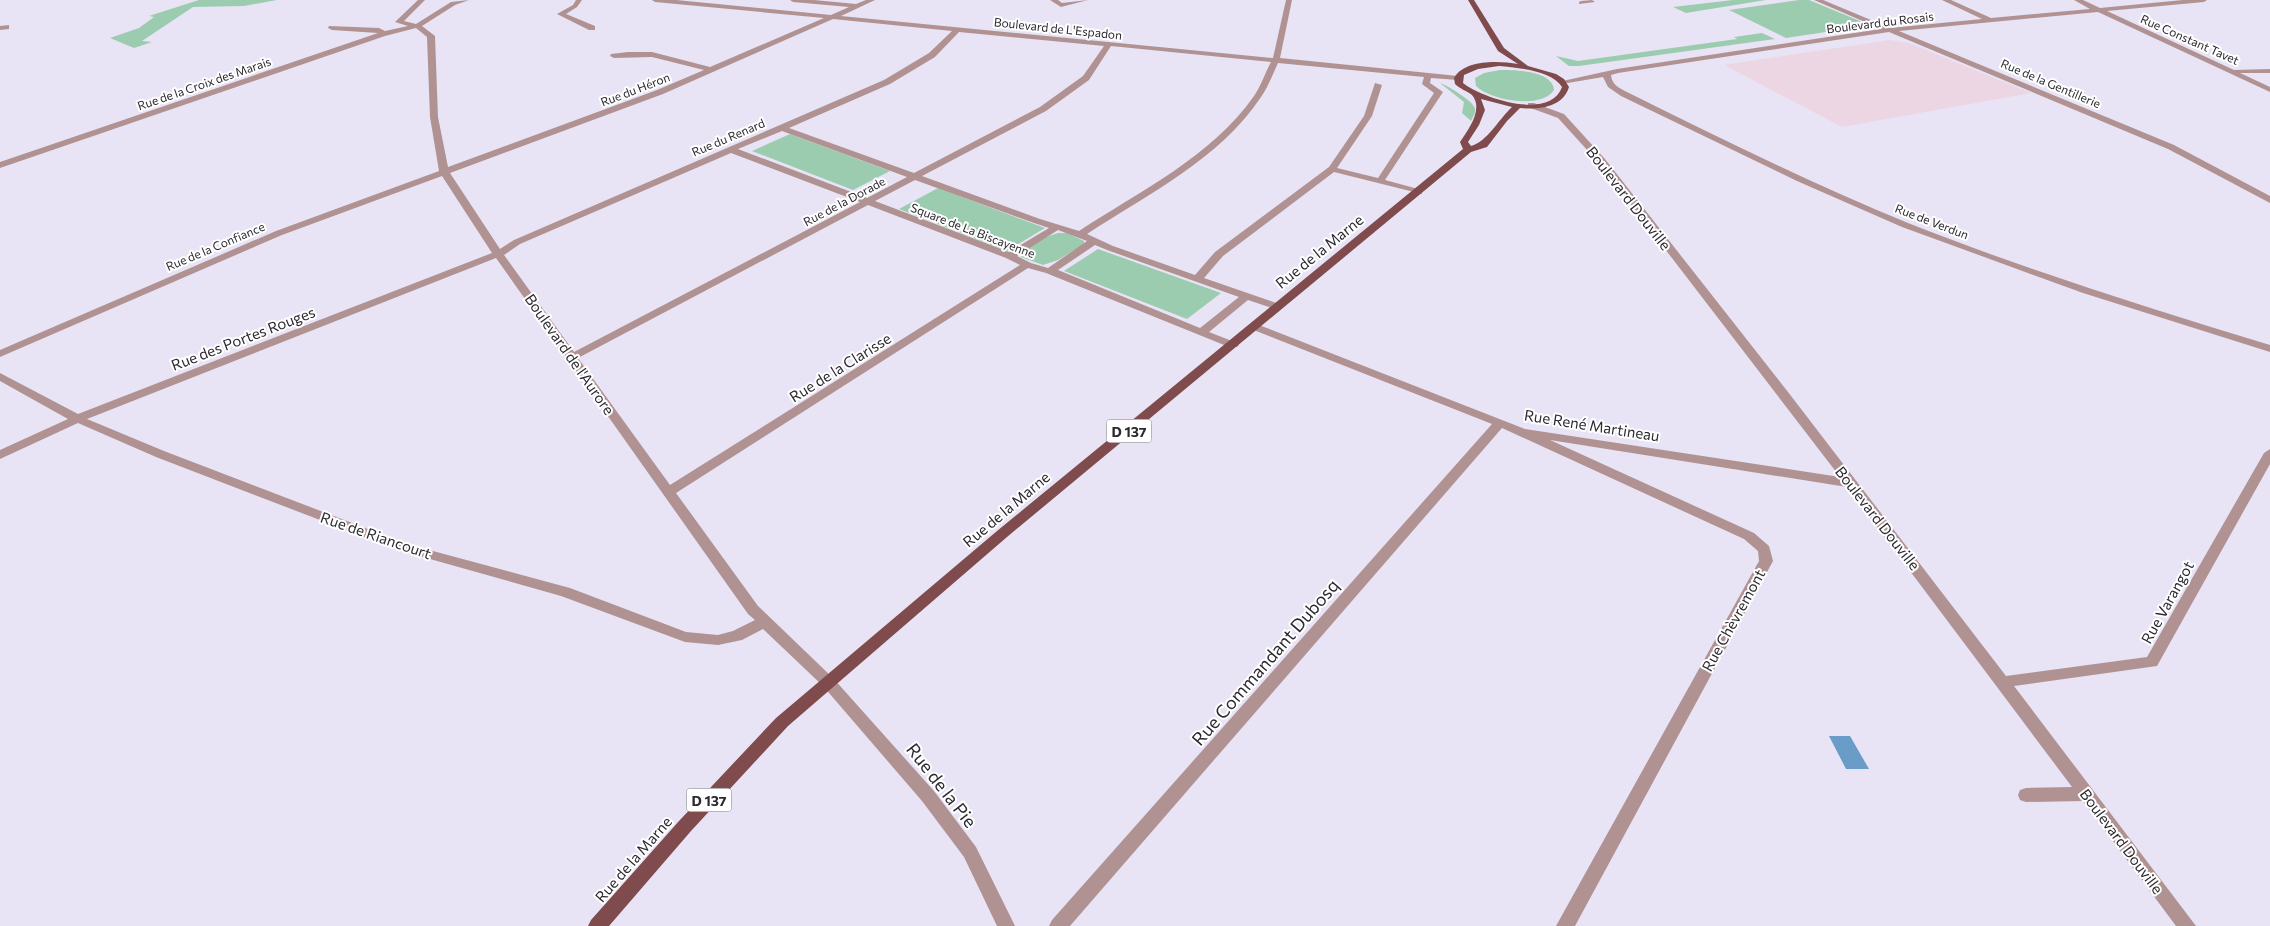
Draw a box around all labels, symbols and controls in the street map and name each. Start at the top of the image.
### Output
street label: Boulevard du Rosais [1826,8,1934,36]
street label: Rue Constant Tavet [2139,11,2241,67]
street label: Boulevard de L'Espadon [993,14,1123,42]
street label: Rue de la Croix des Marais [135,54,273,112]
street label: Rue de la Gentillerie [1999,56,2103,110]
street label: Rue du Héron [598,69,672,109]
street label: Rue du Renard [689,115,767,159]
street label: Boulevard Douville [1583,143,1675,254]
street label: Rue de la Dorade [801,174,887,228]
street label: Square de La Biscayenne [909,200,1037,260]
street label: Rue de Verdun [1893,201,1971,241]
street label: Rue de la Marne [1271,210,1367,292]
street label: Rue de la Confiance [163,219,267,273]
street label: Boulevard de l'Aurore [521,290,619,418]
street label: Rue des Portes Rouges [168,302,318,374]
street label: Rue de la Clarisse [786,328,894,405]
street label: Rue René Martineau [1523,405,1661,445]
road number: D 137 [1106,420,1152,442]
street label: Boulevard Douville [1832,463,1924,574]
street label: Rue de la Marne [959,467,1053,550]
street label: Rue de Riancourt [318,508,434,562]
street label: Rue Varangot [2137,558,2197,646]
street label: Rue Chèvremont [1698,566,1768,674]
street label: Rue Commandant Dubosq [1187,574,1343,750]
street label: Rue de la Pie [902,738,982,832]
street label: Boulevard Douville [2077,785,2167,897]
road number: D 137 [686,788,732,812]
street label: Rue de la Marne [591,812,675,906]

